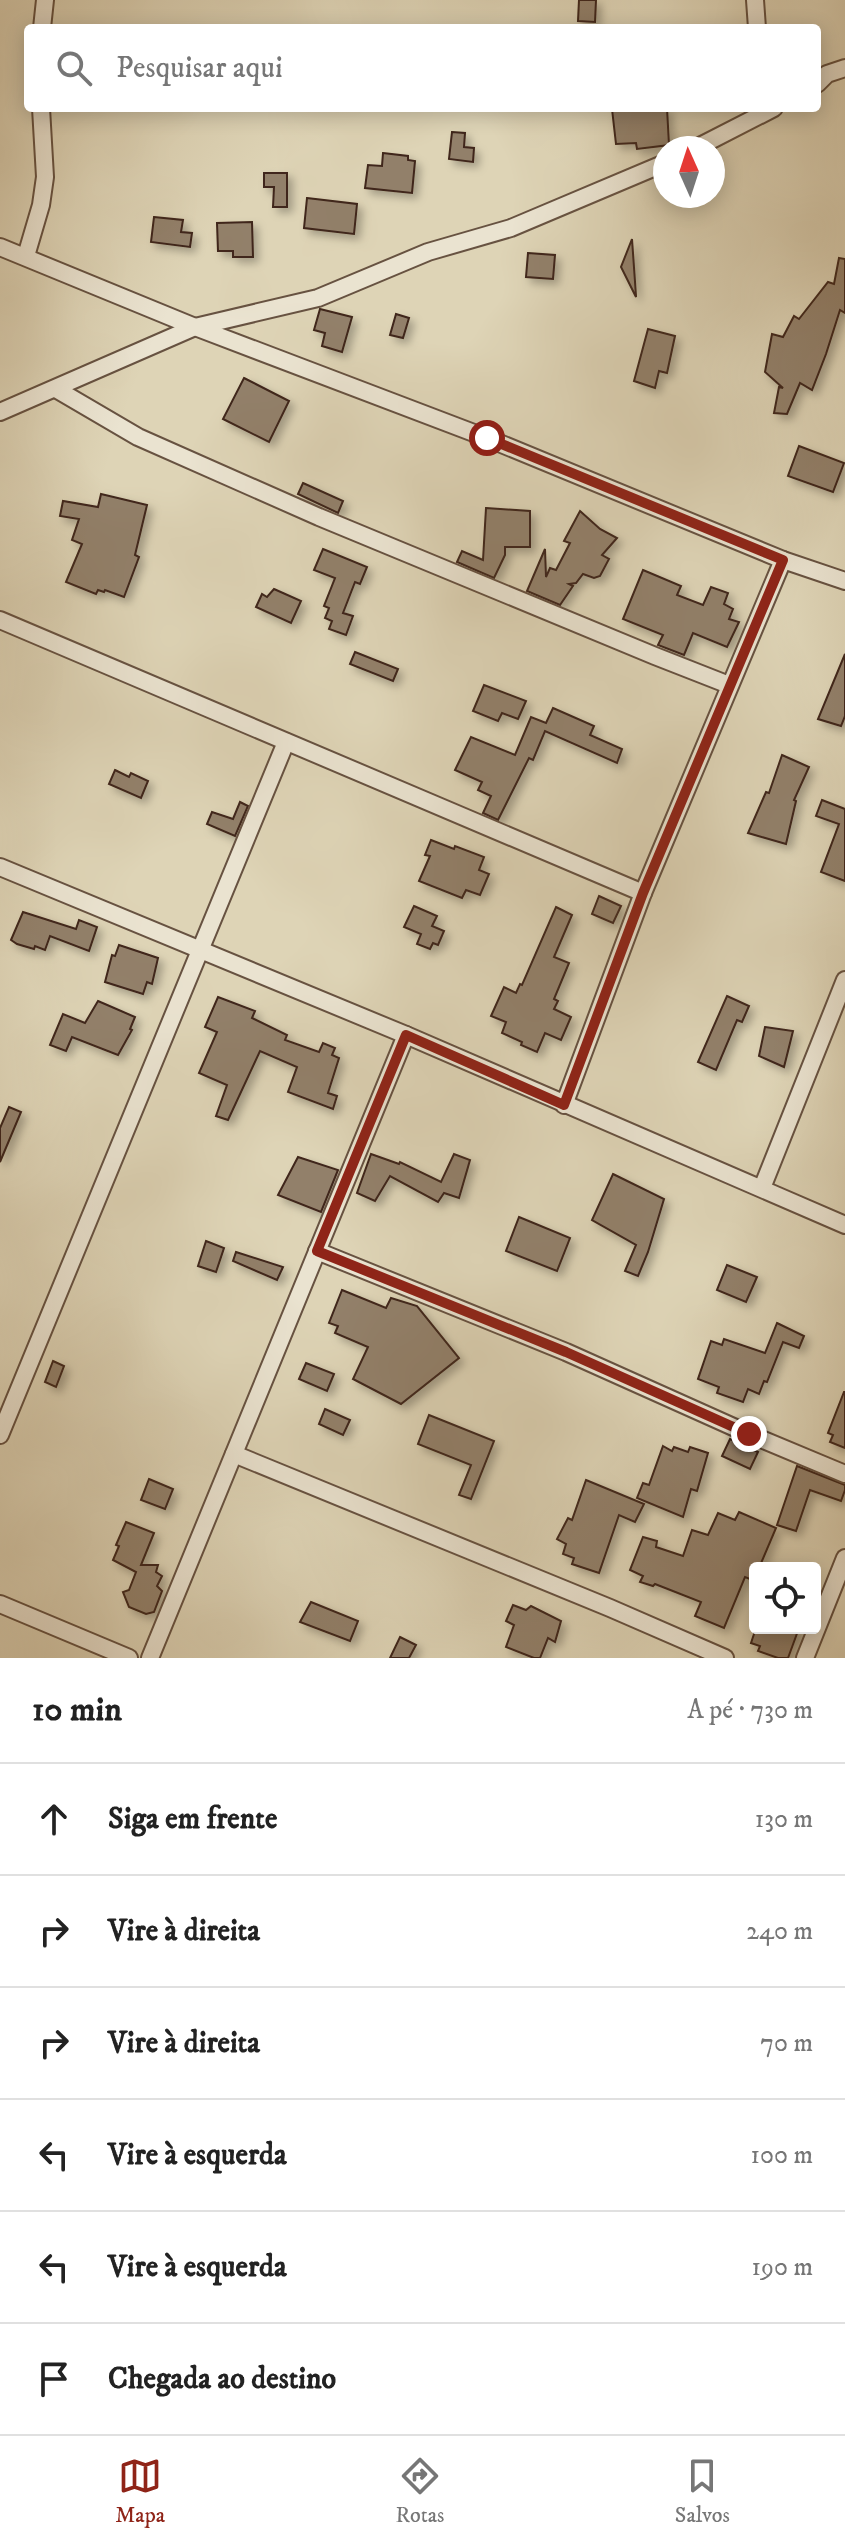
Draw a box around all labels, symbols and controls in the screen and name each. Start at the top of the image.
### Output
search box [24,24,821,112]
icon: search [52,46,96,90]
text: Pesquisar aqui [116,50,283,87]
north arrow [653,136,725,208]
route start [469,420,505,456]
route end [731,1416,767,1452]
map controls [749,1562,821,1634]
button: locate [749,1562,821,1634]
text: 10 min [32,1689,122,1731]
text: A pé · 730 m [687,1694,813,1727]
icon: ahead [32,1797,76,1841]
text: Siga em frente [108,1801,277,1838]
text: 130 m [755,1803,813,1836]
icon: right [32,1909,76,1953]
text: Vire à direita [108,1913,260,1950]
text: 240 m [746,1915,813,1948]
icon: right [32,2021,76,2065]
text: Vire à direita [108,2025,260,2062]
text: 70 m [760,2027,813,2060]
icon: left [32,2133,76,2177]
text: Vire à esquerda [108,2137,287,2174]
text: 100 m [750,2139,813,2172]
icon: left [32,2245,76,2289]
text: Vire à esquerda [108,2249,287,2286]
text: 190 m [751,2251,813,2284]
icon: arrive [32,2357,76,2401]
text: Chegada ao destino [108,2361,336,2398]
tab: Mapa [115,2454,165,2529]
tab: Rotas [395,2454,444,2529]
tab: Salvos [675,2454,730,2529]

